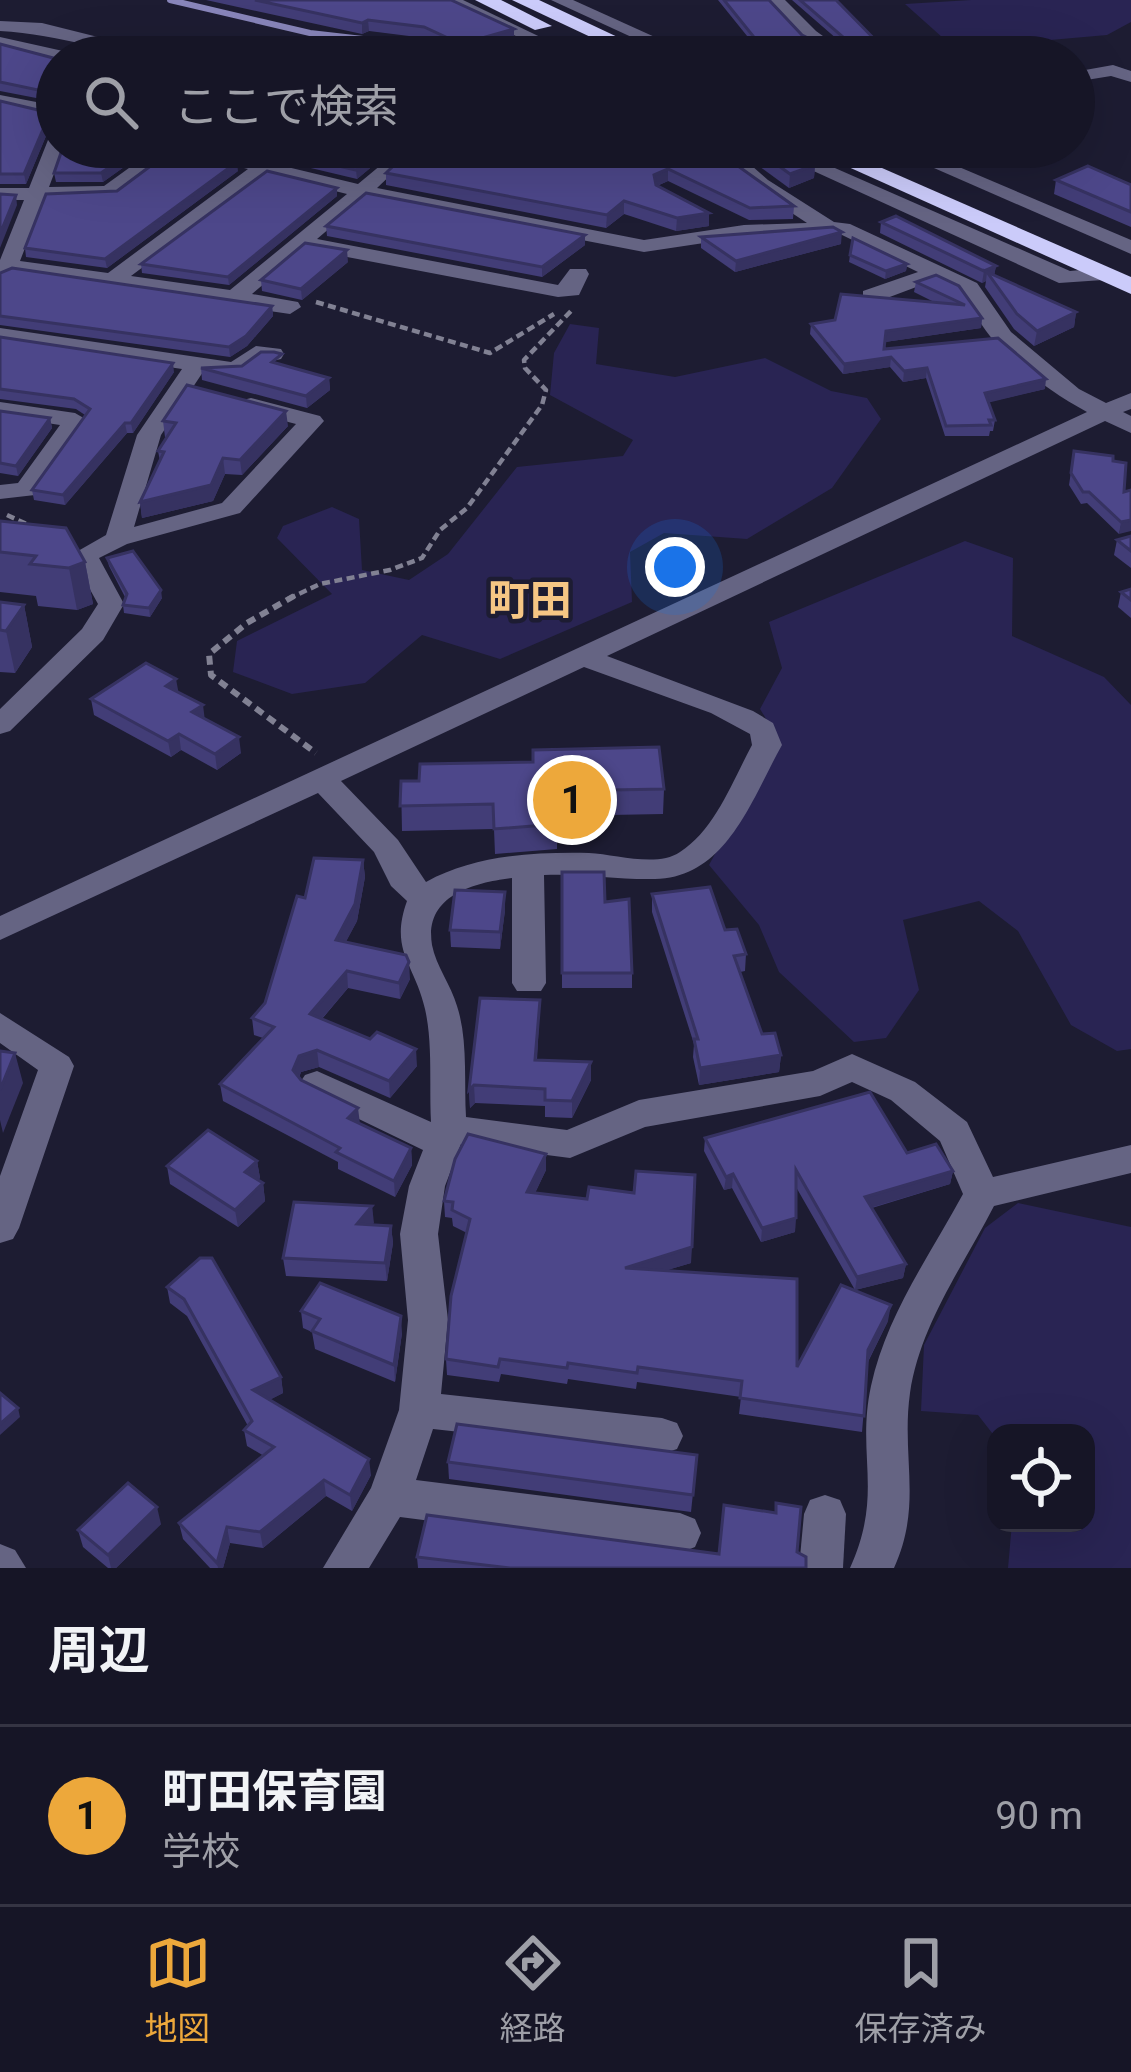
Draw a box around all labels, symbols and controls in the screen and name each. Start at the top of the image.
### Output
search box [36,36,1095,168]
icon: search [78,69,144,135]
text: ここで検索 [174,80,399,133]
your location [645,537,705,597]
district label: 町田 [488,576,572,625]
pin: 1 [533,755,611,845]
map controls [987,1424,1095,1532]
button: locate [987,1424,1095,1532]
text: 周辺 [48,1621,150,1680]
text: 町田保育園 [162,1765,387,1818]
text: 1 [76,1793,98,1839]
text: 90 m [995,1793,1083,1839]
text: 学校 [162,1829,240,1875]
tab: 地図 [145,1930,211,2050]
tab: 経路 [500,1930,566,2050]
tab: 保存済み [855,1930,987,2050]

